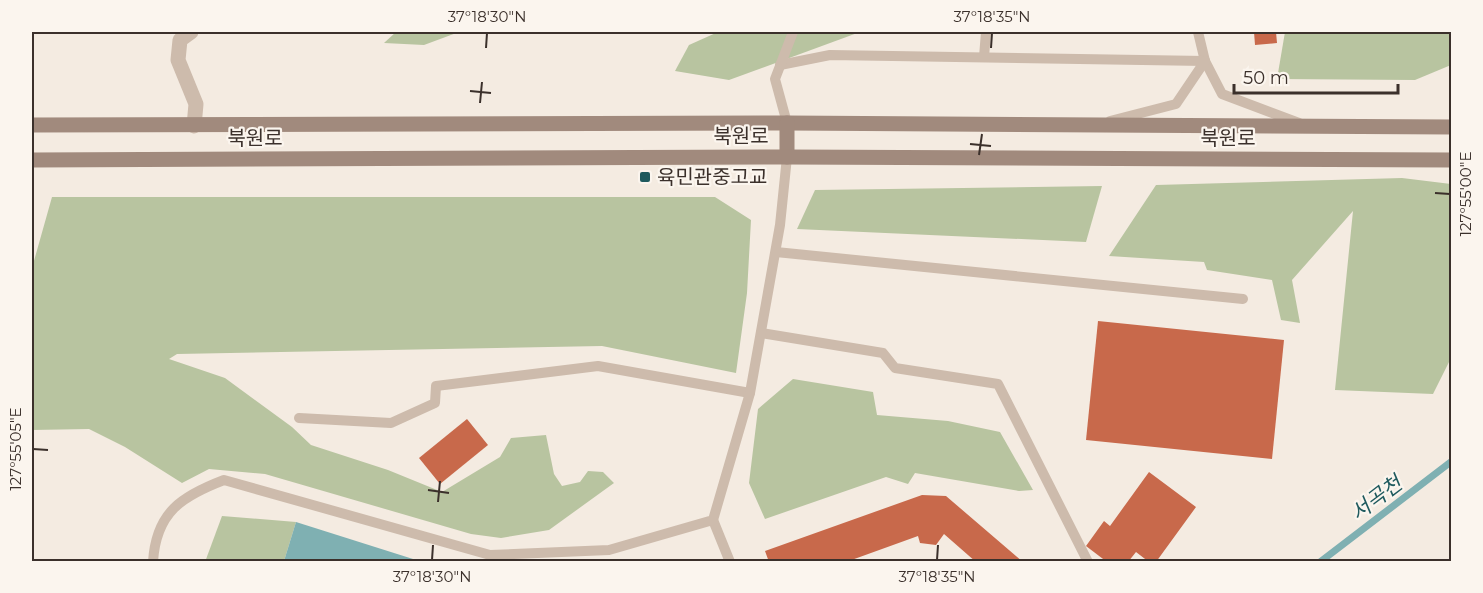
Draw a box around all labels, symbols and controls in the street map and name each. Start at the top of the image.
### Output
text: 37°18'30"N [448,7,526,26]
text: 37°18'35"N [954,7,1031,26]
scale bar [1234,57,1398,95]
text: 50 m [1243,67,1289,89]
street label: 북원로 [713,124,769,148]
street label: 북원로 [227,126,283,150]
street label: 북원로 [1200,126,1256,150]
text: 127°55'00"E [1456,152,1475,236]
place label: 육민관중고교 [657,165,767,189]
marker: 육민관중고교 [638,170,652,184]
text: 127°55'05"E [6,407,25,491]
water label: 서곡천 [1345,469,1409,525]
text: 37°18'30"N [393,567,471,586]
text: 37°18'35"N [899,567,976,586]

